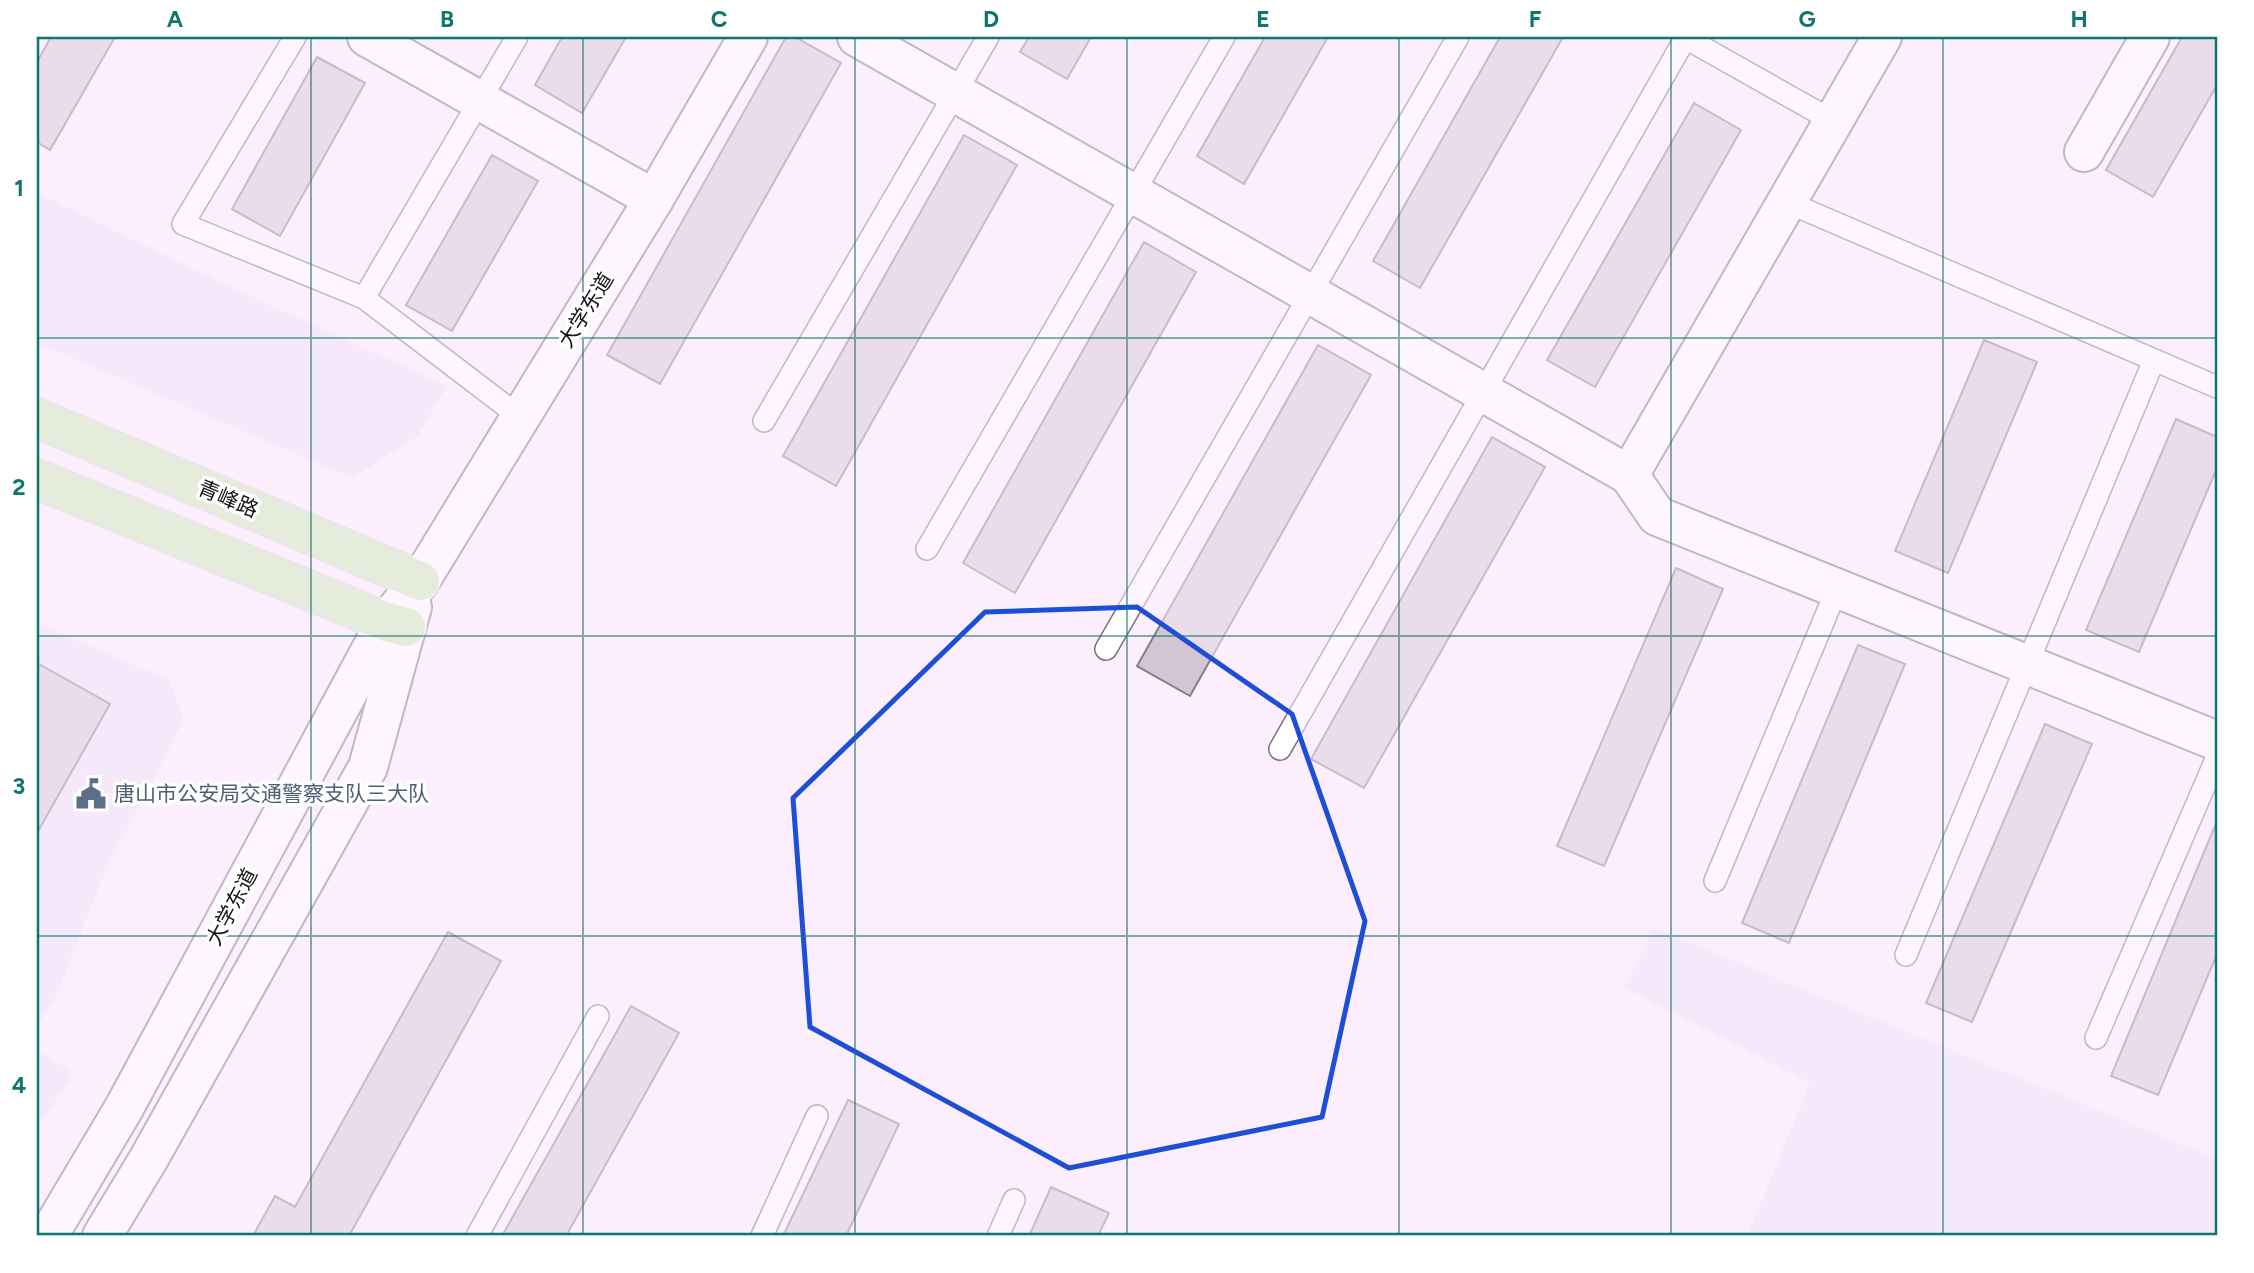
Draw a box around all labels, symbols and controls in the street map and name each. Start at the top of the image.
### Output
text: A [167,5,184,33]
text: B [440,5,454,33]
text: C [711,5,728,33]
text: D [983,5,999,33]
text: E [1256,5,1270,33]
text: F [1529,5,1542,33]
text: G [1798,5,1816,33]
text: H [2070,5,2088,33]
text: 1 [14,174,24,202]
street label: 大学东道 [553,267,618,352]
text: 2 [12,473,26,501]
street label: 青峰路 [194,475,262,522]
text: 3 [13,772,25,800]
public building icon: 唐山市公安局交通警察支队三大队 [74,777,108,811]
place label: 唐山市公安局交通警察支队三大队 [114,781,429,806]
street label: 大学东道 [201,864,262,950]
text: 4 [12,1071,26,1099]

